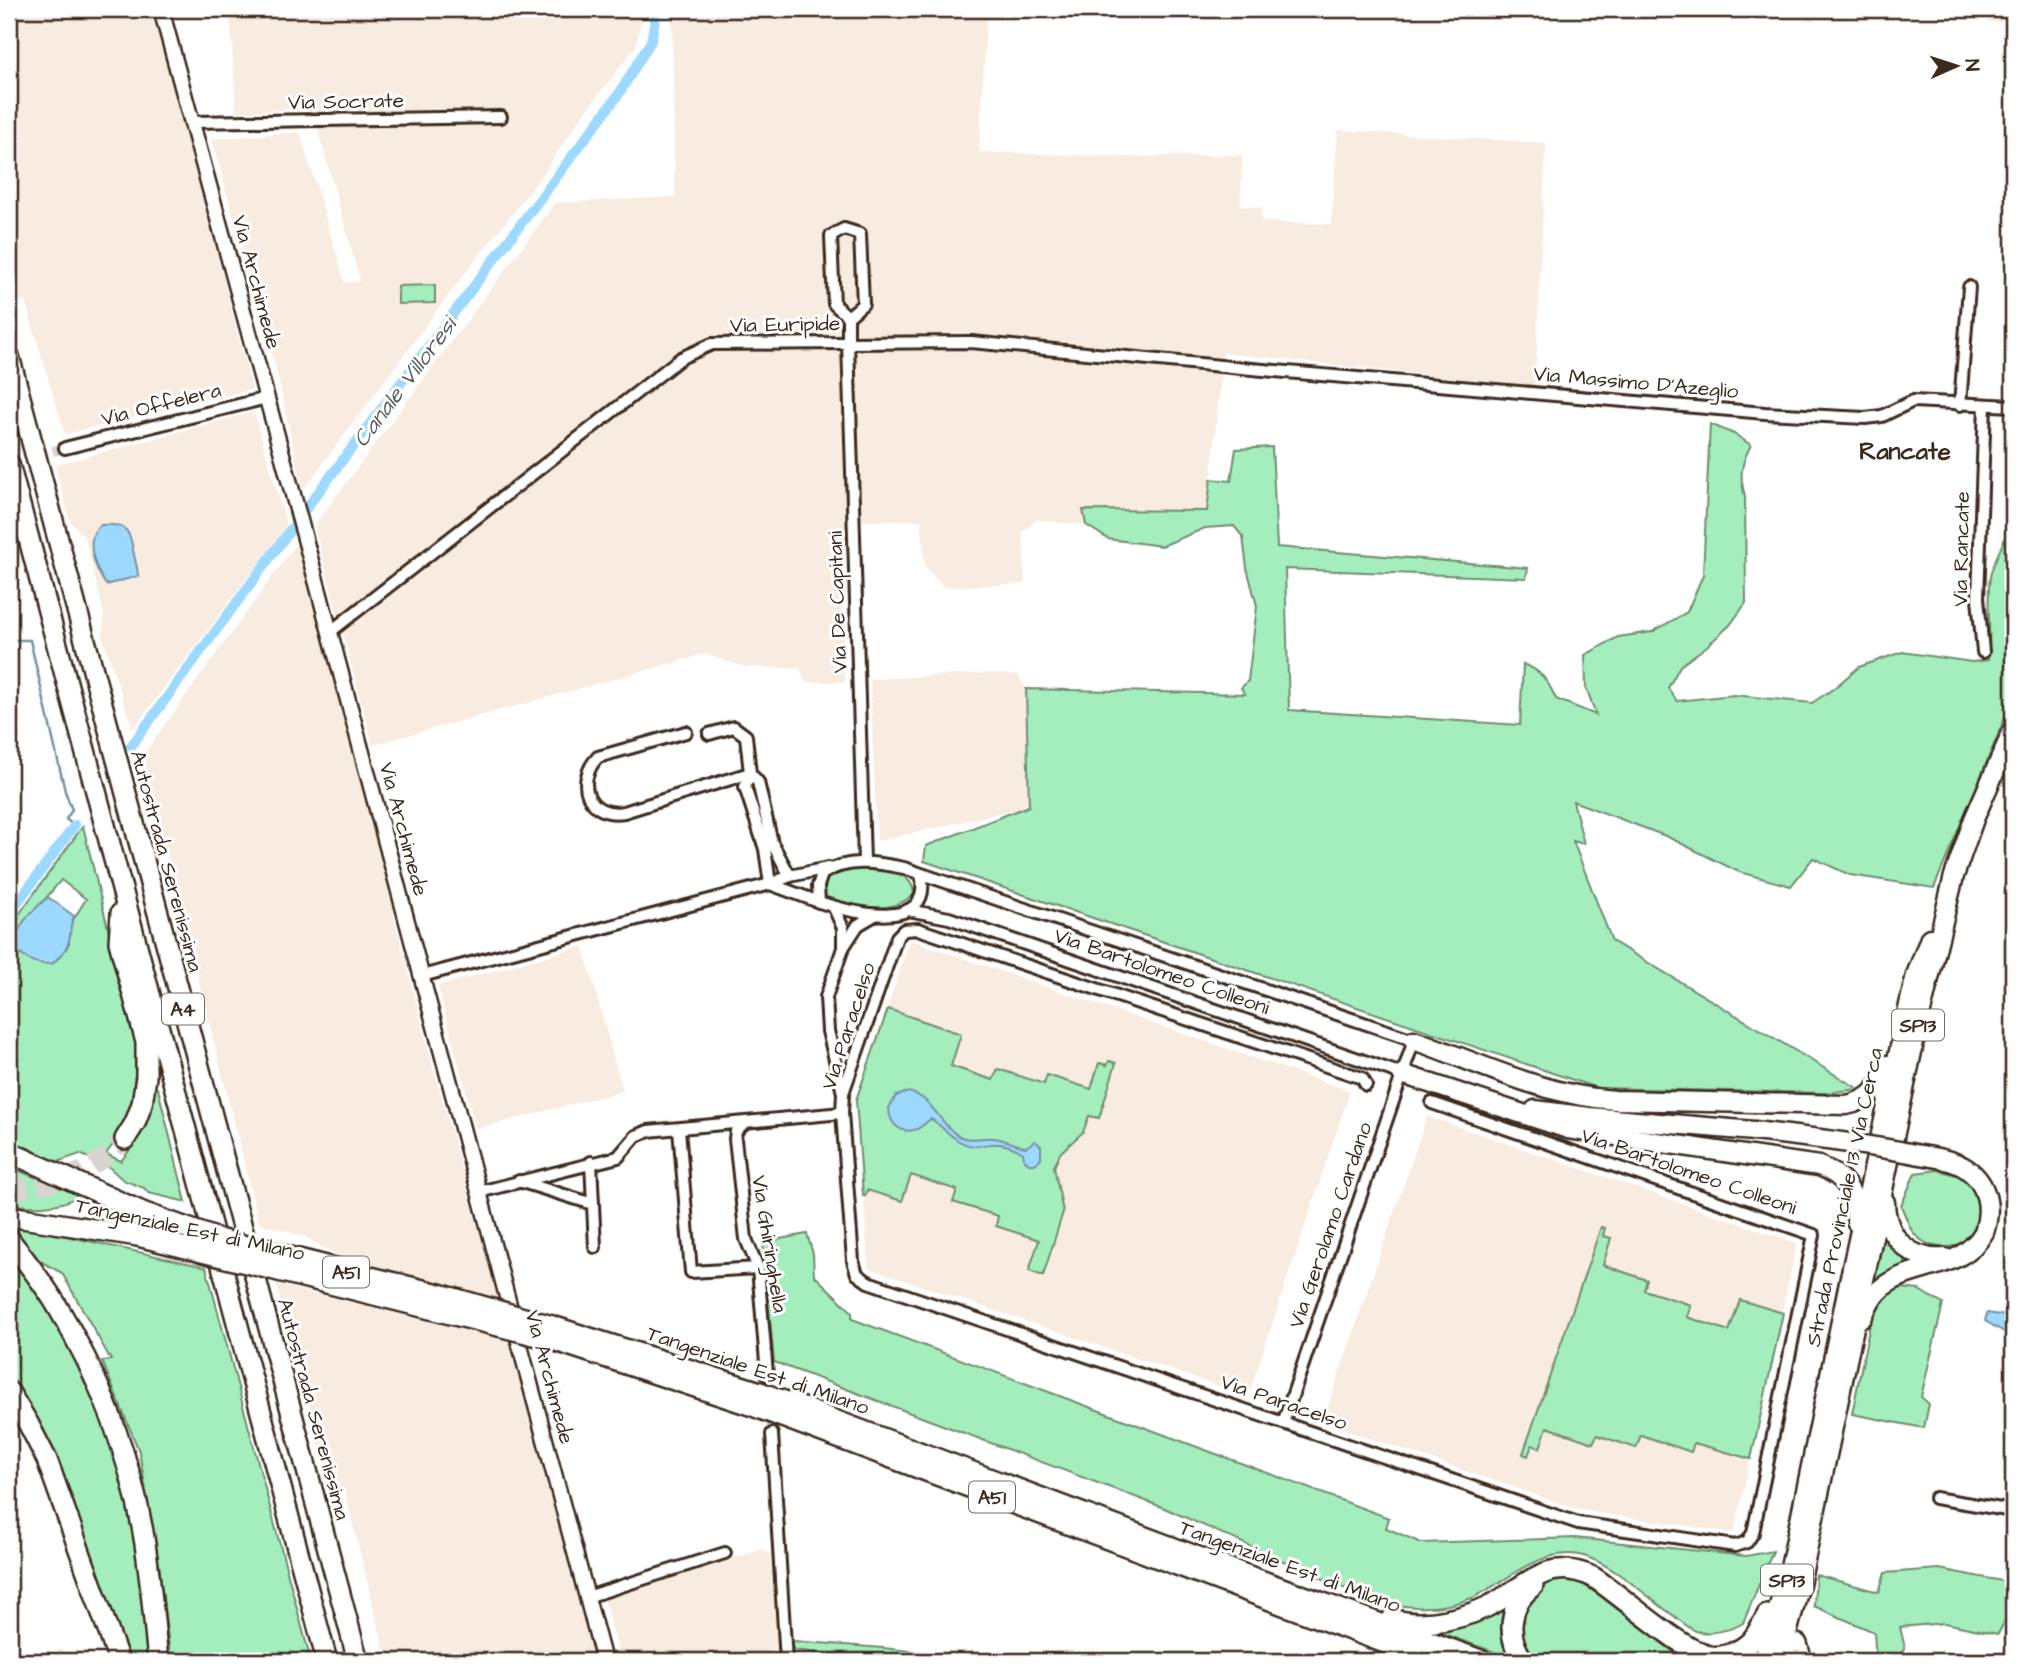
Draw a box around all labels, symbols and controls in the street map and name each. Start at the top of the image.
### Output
north arrow [1920,32,1990,102]
text: N [1958,59,1985,72]
street label: Via Socrate [288,86,404,117]
street label: Via Archimede [225,212,288,352]
water label: Canale Villoresi [345,309,466,454]
street label: Via Euripide [730,309,840,341]
street label: Via Massimo D'Azeglio [1532,359,1740,408]
street label: Via Offelera [98,375,224,433]
district label: Rancate [1859,435,1951,469]
street label: Via Rancate [1946,491,1977,607]
street label: Via De Capitani [821,530,855,673]
street label: Autostrada Serenissima [123,747,210,975]
street label: Via Archimede [372,759,435,899]
street label: Via Bartolomeo Colleoni [1050,921,1273,1022]
street label: Via Paracelso [814,959,883,1093]
road number: A4 [162,993,204,1024]
road number: SP13 [1892,1009,1944,1040]
street label: Strada Provinciale 13 Via Cerca [1799,1045,1890,1349]
street label: Via Gerolamo Cardano [1282,1118,1379,1332]
street label: Via Bartolomeo Colleoni [1577,1121,1800,1222]
street label: Via Ghiringhella [742,1173,795,1315]
street label: Tangenziale Est di Milano [72,1191,307,1270]
road number: A51 [323,1256,369,1288]
street label: Autostrada Serenissima [270,1295,357,1523]
street label: Via Archimede [518,1307,581,1447]
street label: Tangenziale Est di Milano [642,1319,873,1424]
street label: Via Paracelso [1217,1367,1351,1438]
road number: A51 [969,1482,1015,1512]
street label: Tangenziale Est di Milano [1175,1513,1405,1622]
road number: SP13 [1761,1564,1813,1596]

